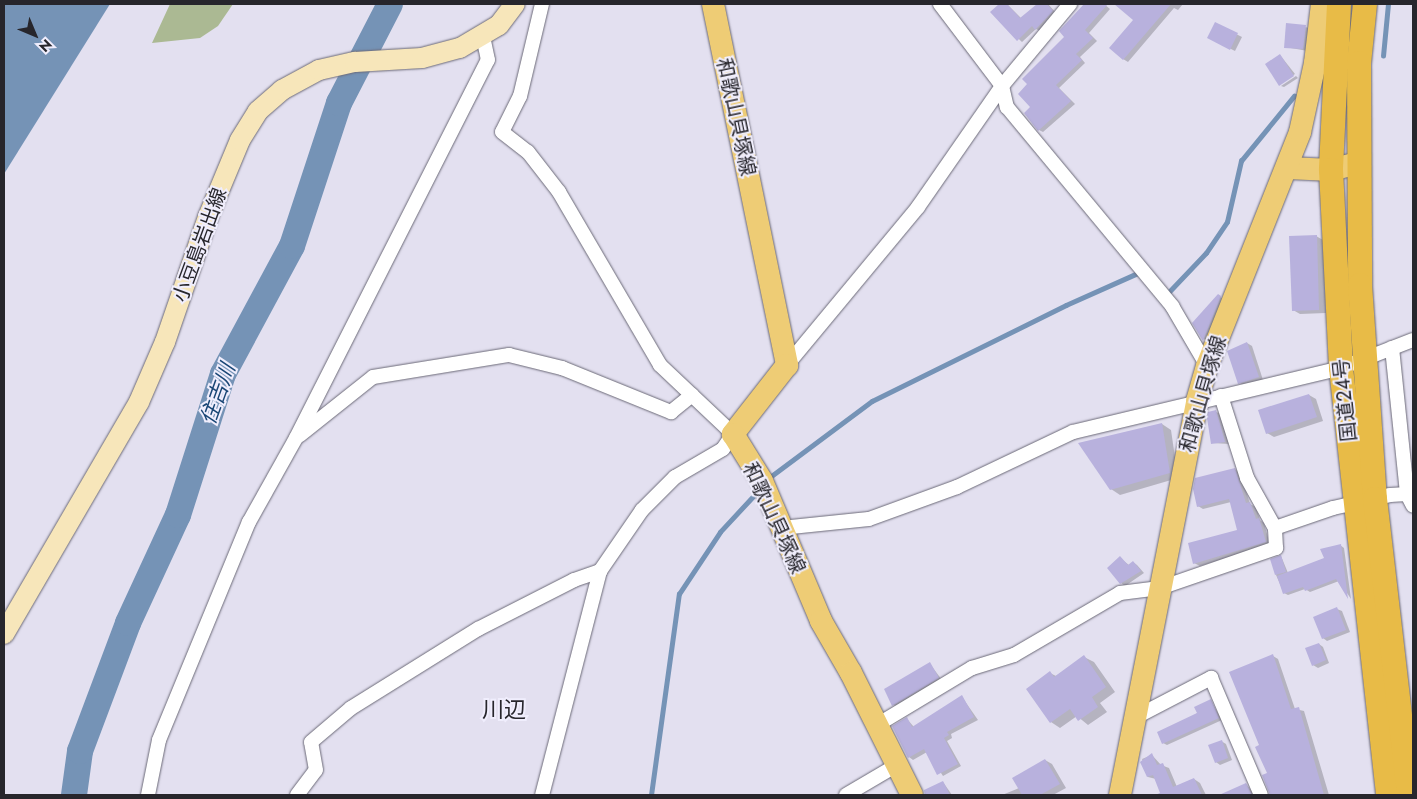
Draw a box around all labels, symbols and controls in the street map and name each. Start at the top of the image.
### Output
north arrow [10,10,60,60]
text: N [35,35,57,57]
street label: 和歌山貝塚線 [712,56,760,178]
street label: 小豆島岩出線 [168,185,232,305]
street label: 和歌山貝塚線 [1175,333,1231,455]
street label: 国道24号 [1329,357,1361,443]
water label: 住吉川 [195,360,241,428]
street label: 和歌山貝塚線 [738,459,810,577]
district label: 川辺 [482,697,526,723]

